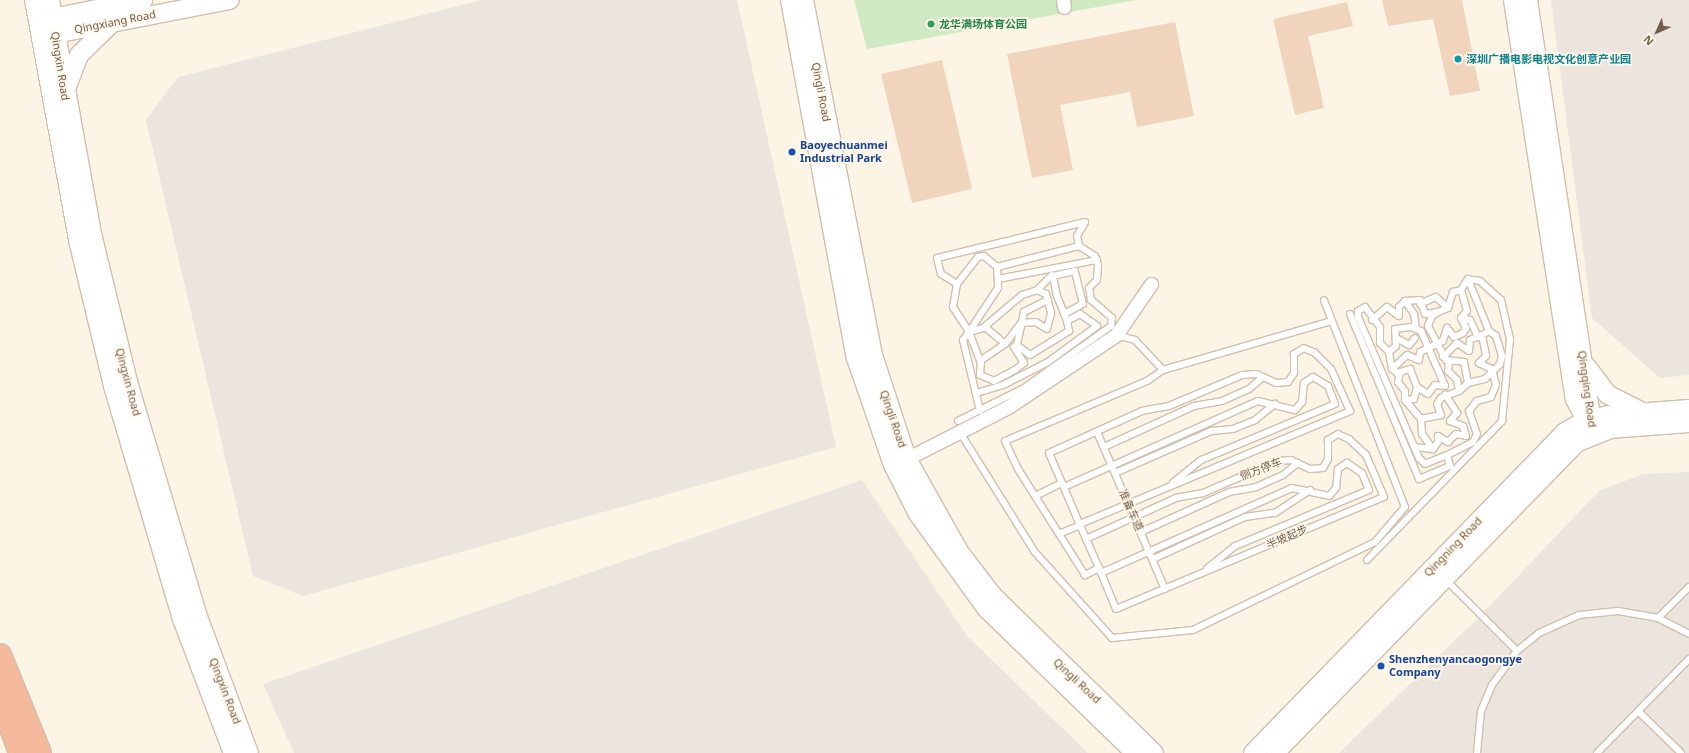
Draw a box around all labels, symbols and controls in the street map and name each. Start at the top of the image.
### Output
street label: Qingxiang Road [73,8,157,36]
north arrow [1637,12,1677,52]
place label: 龙华满场体育公园 [939,17,1027,31]
marker: 龙华满场体育公园 [926,19,936,29]
street label: Qingxin Road [48,31,72,101]
text: N [1640,32,1657,49]
place label: 深圳广播电影电视文化创意产业园 [1466,52,1631,66]
marker: 深圳广播电影电视文化创意产业园 [1453,54,1463,64]
street label: Qingli Road [809,61,833,123]
place label: Baoyechuanmei Industrial Park [800,139,888,165]
marker: Baoyechuanmei Industrial Park [787,147,797,157]
street label: Qingxin Road [113,347,143,417]
street label: Qingqing Road [1575,350,1599,428]
street label: Qingli Road [877,389,909,449]
street label: 侧方停车 [1238,455,1284,483]
street label: 准备车道 [1116,487,1146,533]
street label: Qingning Road [1421,515,1485,579]
street label: 半坡起步 [1264,522,1310,552]
place label: Shenzhenyancaogongye Company [1389,653,1522,679]
street label: Qingxin Road [206,656,244,726]
street label: Qingli Road [1051,656,1103,706]
marker: Shenzhenyancaogongye Company [1376,661,1386,671]

